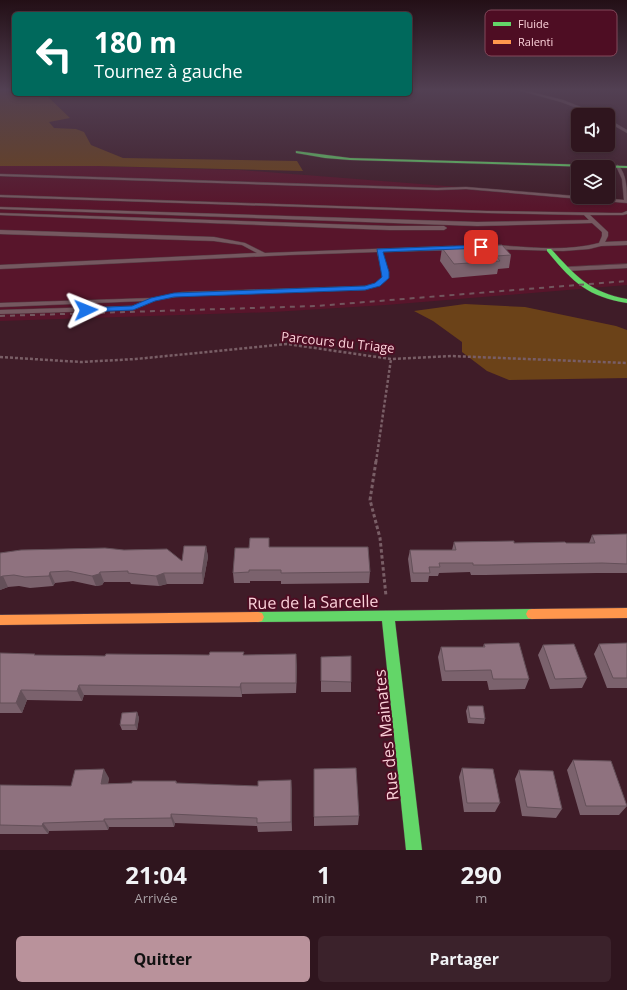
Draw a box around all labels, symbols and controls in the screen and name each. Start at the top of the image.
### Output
legend [485,10,617,56]
text: Fluide [518,16,549,31]
text: 180 m [94,23,177,61]
icon: left [28,28,80,80]
text: Ralenti [518,34,553,49]
text: Tournez à gauche [94,59,243,83]
map controls [571,108,615,204]
button: sound [571,108,615,152]
button: layers [571,160,615,204]
pin [464,230,498,264]
icon: arrive [470,236,492,258]
position arrow [65,289,107,331]
street label: Parcours du Triage [280,327,396,357]
street label: Rue de la Sarcelle [247,590,379,614]
street label: Rue des Mainates [368,668,404,802]
text: 21:04 [125,858,187,891]
text: 1 [317,858,331,891]
text: 290 [461,858,502,891]
text: Arrivée [134,889,178,907]
text: min [312,889,335,907]
text: m [475,889,487,907]
button: Quitter [16,936,310,982]
button: Partager [318,936,611,982]

